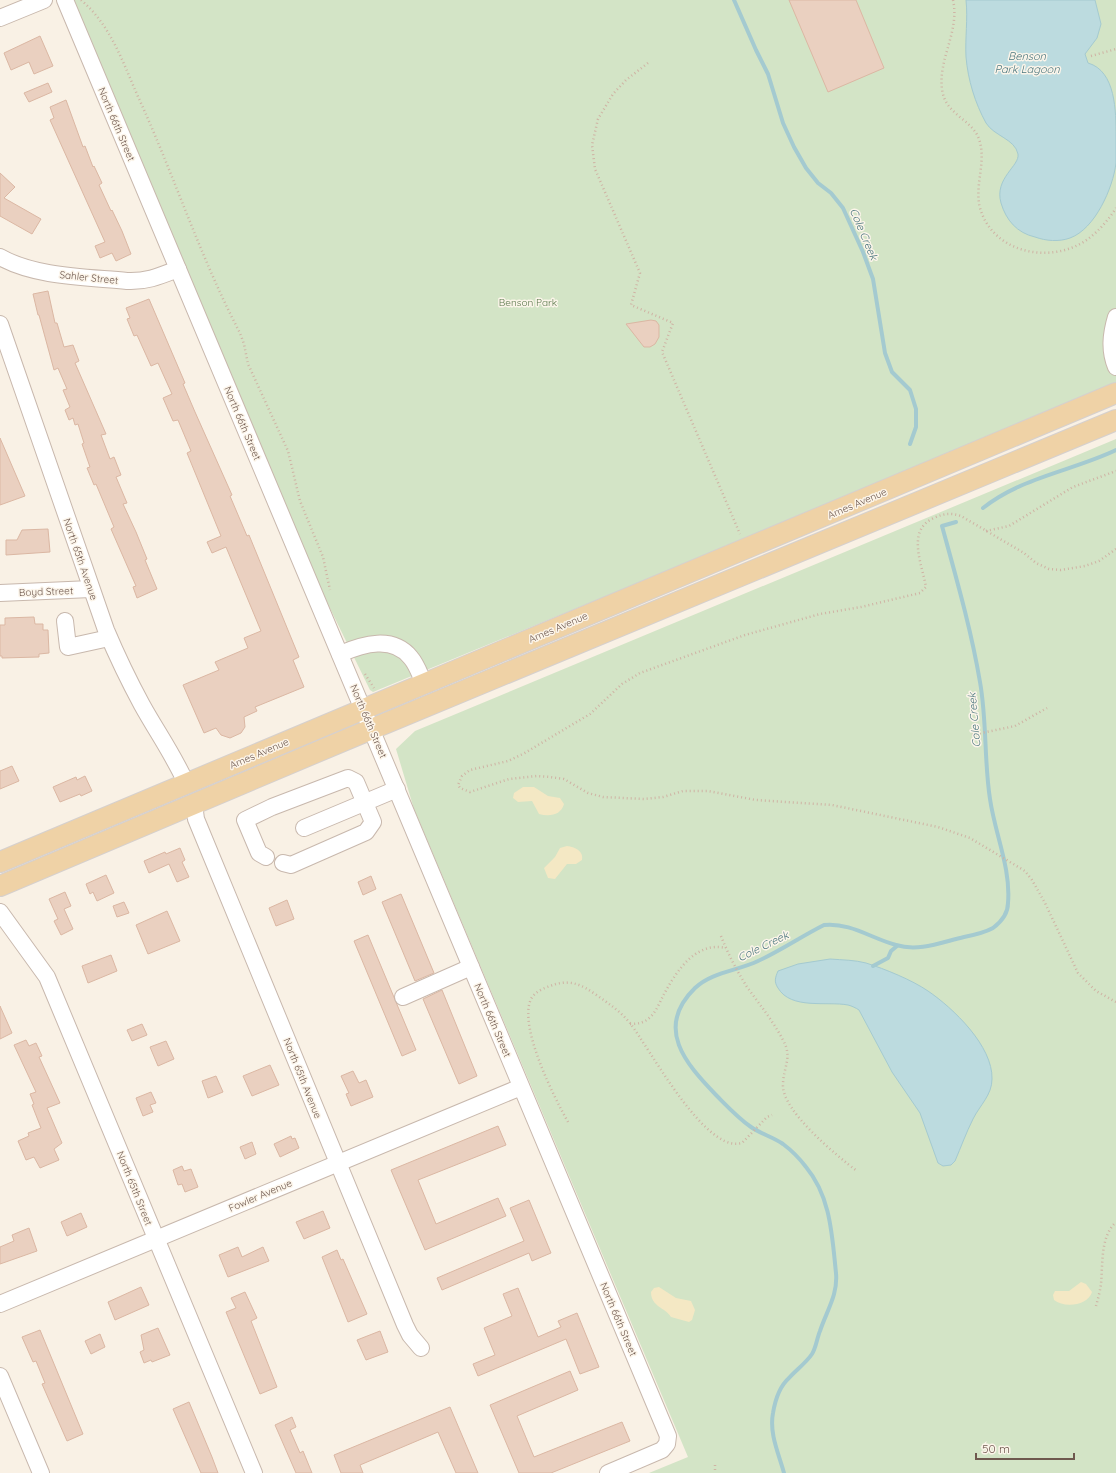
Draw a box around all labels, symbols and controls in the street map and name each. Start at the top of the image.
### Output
water label: Benson Park Lagoon [994,49,1060,76]
street label: North 66th Street [95,85,138,164]
water label: Cole Creek [847,206,882,263]
street label: Sahler Street [59,268,120,287]
park label: Benson Park [499,296,557,309]
street label: North 66th Street [221,384,264,463]
street label: Ames Avenue [826,485,889,522]
street label: North 65th Avenue [60,516,101,602]
street label: Boyd Street [19,584,74,599]
street label: Ames Avenue [527,609,590,646]
street label: North 66th Street [347,682,390,761]
water label: Cole Creek [965,691,983,748]
street label: Ames Avenue [228,735,291,772]
water label: Cole Creek [735,927,792,964]
street label: North 66th Street [471,981,514,1060]
street label: North 65th Avenue [280,1036,325,1121]
street label: North 65th Street [114,1149,156,1228]
street label: Fowler Avenue [226,1176,294,1215]
street label: North 66th Street [597,1280,640,1359]
scale bar [976,1435,1074,1461]
text: 50 m [982,1441,1010,1456]

